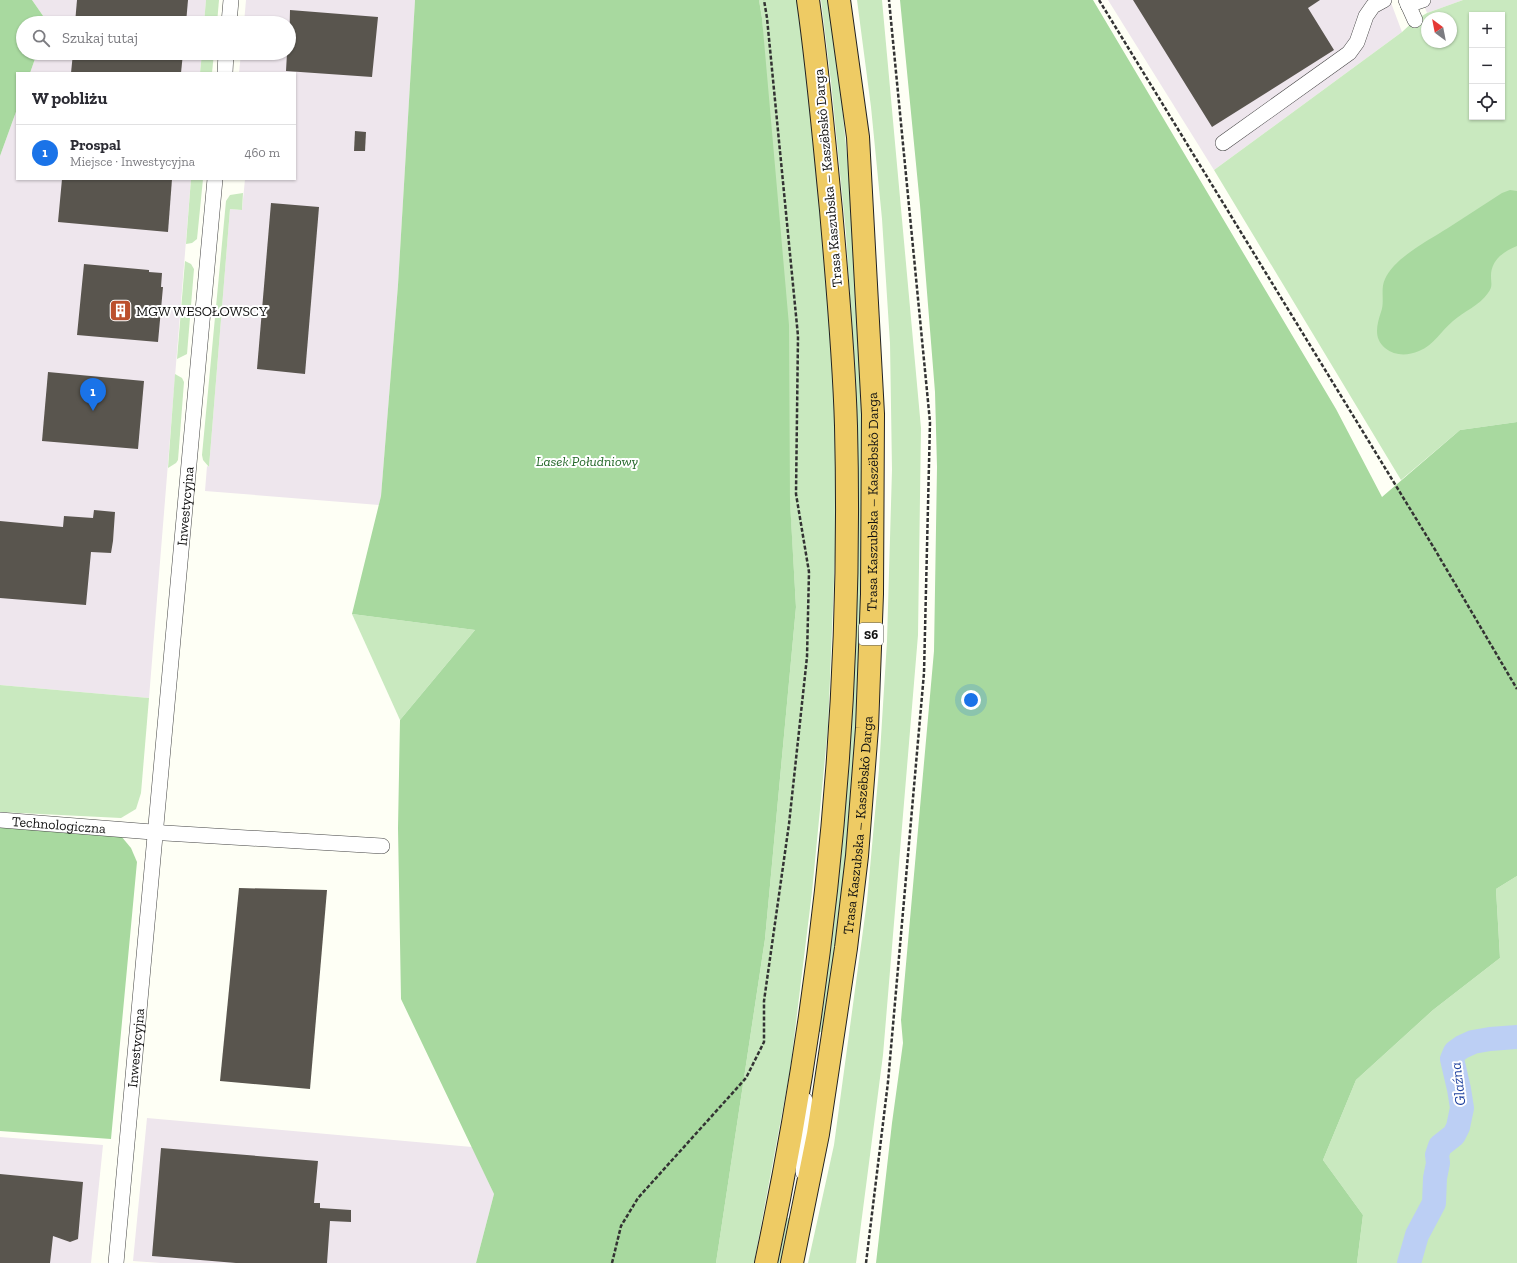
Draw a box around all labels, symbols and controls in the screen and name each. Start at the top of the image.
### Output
north arrow [1421,12,1457,48]
map controls [1469,12,1505,120]
button: + [1469,12,1505,48]
search box [16,16,296,60]
icon: search [30,27,52,49]
text: Szukaj tutaj [62,29,138,47]
button: − [1469,48,1505,84]
street label: Trasa Kaszubska – Kaszëbskô Darga [810,68,846,288]
button: locate [1469,84,1505,120]
text: W pobliżu [32,88,107,108]
text: Prospal [70,136,121,154]
text: 1 [42,145,48,160]
text: 460 m [244,145,280,160]
text: Miejsce · Inwestycyjna [70,154,195,169]
building icon: MGW WESOŁOWSCY [107,298,133,324]
place label: MGW WESOŁOWSCY [136,303,268,320]
pin: 1 [80,378,106,411]
street label: Trasa Kaszubska – Kaszëbskô Darga [863,392,882,612]
park label: Lasek Południowy [536,453,638,470]
street label: Inwestycyjna [173,465,197,547]
road number: S6 [859,623,883,645]
your location [961,690,981,710]
street label: Trasa Kaszubska – Kaszëbskô Darga [839,716,876,935]
street label: Technologiczna [11,812,107,837]
street label: Inwestycyjna [124,1007,148,1088]
water label: Glaźna [1446,1061,1470,1107]

